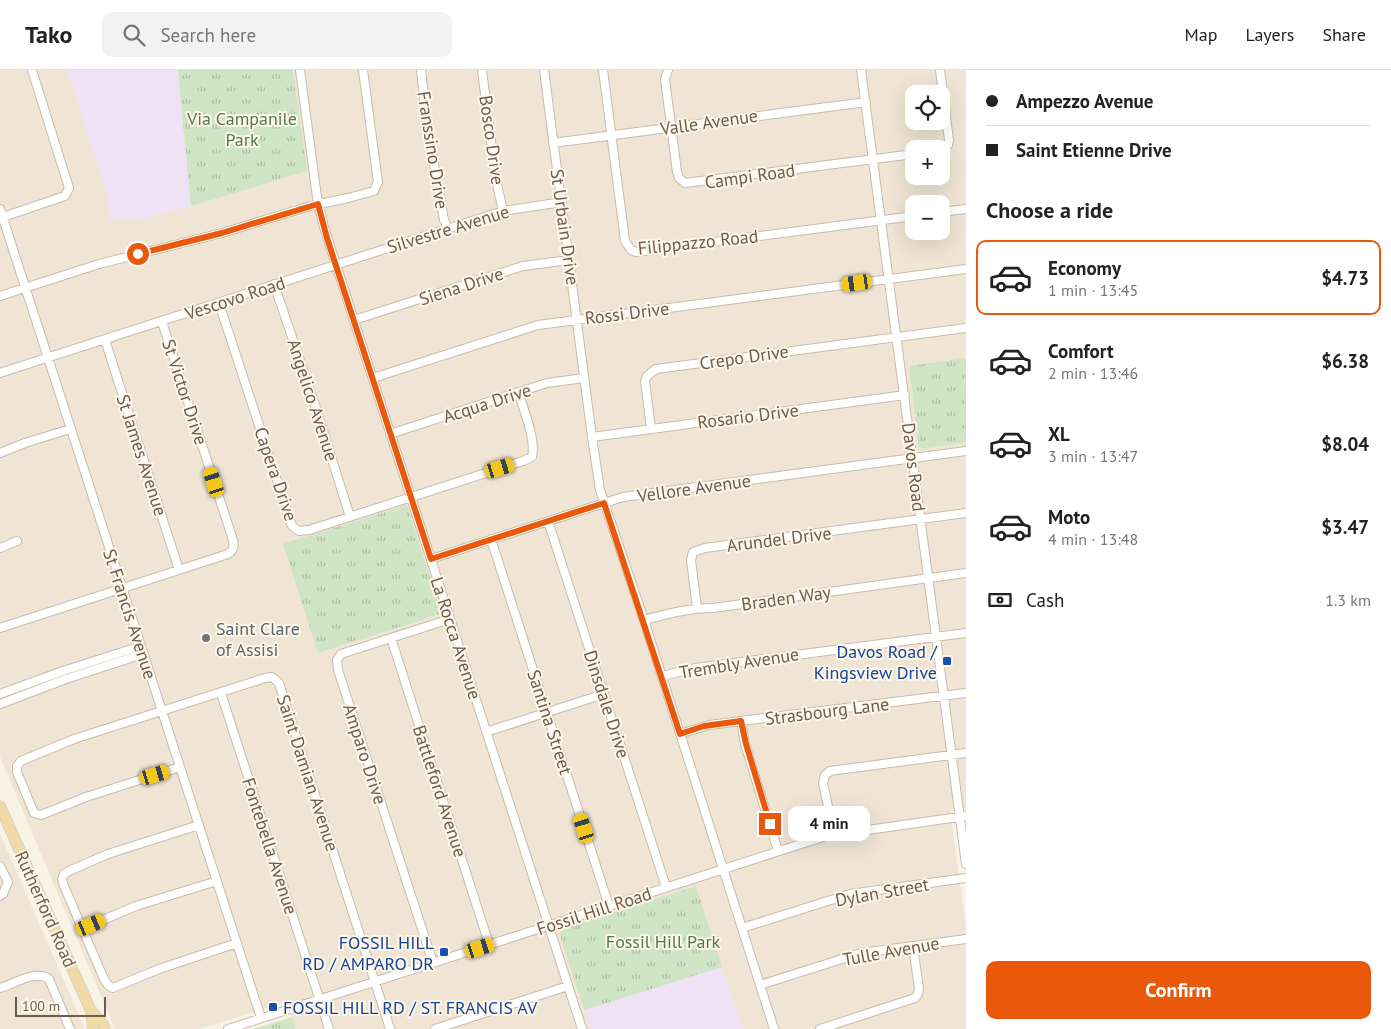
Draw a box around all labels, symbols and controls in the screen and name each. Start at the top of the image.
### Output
search box [102,12,452,57]
text: Tako [25,19,72,50]
icon: search [120,21,148,49]
text: Search here [160,23,256,47]
text: Map [1185,23,1217,46]
text: Layers [1245,23,1294,46]
text: Share [1322,23,1366,46]
map controls [905,85,950,240]
button: locate [905,85,950,130]
text: Ampezzo Avenue [1016,89,1153,113]
street label: Franssino Drive [412,90,454,210]
street label: Bosco Drive [474,94,510,186]
street label: Valle Avenue [658,104,759,140]
park label: Via Campanile Park [186,107,297,151]
text: Saint Etienne Drive [1016,138,1172,162]
button: + [905,140,950,185]
street label: Campi Road [703,158,797,194]
street label: St Urbain Drive [545,168,585,286]
button: − [905,195,950,240]
text: Choose a ride [986,196,1113,224]
street label: Silvestre Avenue [384,199,512,259]
street label: Filippazzo Road [637,224,759,260]
route start [127,243,149,265]
icon: car [988,255,1033,300]
text: Economy [1048,256,1121,280]
street label: Siena Drive [416,262,506,310]
text: $4.73 [1321,266,1369,290]
street label: Vescovo Road [181,271,288,325]
car [841,273,872,293]
text: 1 min · 13:45 [1048,280,1138,300]
street label: Rossi Drive [584,296,670,330]
street label: St Victor Drive [157,336,213,448]
street label: Angelico Avenue [282,336,344,464]
icon: car [988,338,1033,383]
street label: Crepo Drive [698,339,790,375]
text: Comfort [1048,339,1114,363]
text: $6.38 [1321,349,1369,373]
text: 2 min · 13:46 [1048,363,1138,383]
street label: Acqua Drive [440,378,534,428]
street label: St James Avenue [112,391,172,519]
street label: Rosario Drive [696,398,800,434]
street label: Davos Road [897,421,931,513]
icon: car [988,421,1033,466]
text: XL [1048,422,1070,446]
street label: Capera Drive [249,424,303,524]
text: $8.04 [1321,432,1369,456]
text: 3 min · 13:47 [1048,446,1138,466]
car [483,456,516,480]
car [202,465,225,499]
street label: Vellore Avenue [635,469,752,507]
icon: car [988,504,1033,549]
text: Moto [1048,505,1090,529]
text: $3.47 [1321,515,1369,539]
street label: Arundel Drive [725,521,833,557]
text: 4 min · 13:48 [1048,529,1138,549]
street label: St Francis Avenue [98,546,162,682]
street label: La Rocca Avenue [425,574,487,702]
street label: Braden Way [740,580,833,616]
icon: cash [986,586,1014,614]
text: Cash [1026,588,1064,612]
text: 1.3 km [1325,590,1371,610]
place label: Saint Clare of Assisi [216,617,300,661]
marker: Saint Clare of Assisi [200,632,212,644]
place label: Davos Road / Kingsview Drive [814,640,939,684]
street label: Trembly Avenue [677,642,801,684]
street label: Dinsdale Drive [579,647,635,761]
marker: Davos Road / Kingsview Drive [941,655,953,667]
street label: Santina Street [522,667,578,777]
street label: Saint Damian Avenue [272,692,344,854]
street label: Strasbourg Lane [764,692,890,730]
street label: Amparo Drive [338,701,392,807]
street label: Battleford Avenue [408,722,472,860]
car [138,763,171,787]
street label: Fontebella Avenue [237,775,303,917]
callout: 4 min [788,806,870,842]
car [572,811,595,845]
route end [759,813,781,835]
text: 4 min [809,813,849,833]
street label: Rutherford Road [10,847,82,971]
street label: Dylan Street [833,872,931,912]
street label: Fossil Hill Road [534,882,654,940]
car [74,912,107,938]
park label: Fossil Hill Park [606,930,721,953]
place label: FOSSIL HILL RD / AMPARO DR [302,931,434,975]
street label: Tulle Avenue [841,931,941,971]
car [463,936,496,960]
marker: FOSSIL HILL RD / AMPARO DR [438,946,450,958]
button: Confirm [986,961,1371,1019]
scale bar [15,994,106,1017]
place label: FOSSIL HILL RD / ST. FRANCIS AV [283,996,538,1019]
text: 100 m [22,997,60,1015]
marker: FOSSIL HILL RD / ST. FRANCIS AV [267,1001,279,1013]

